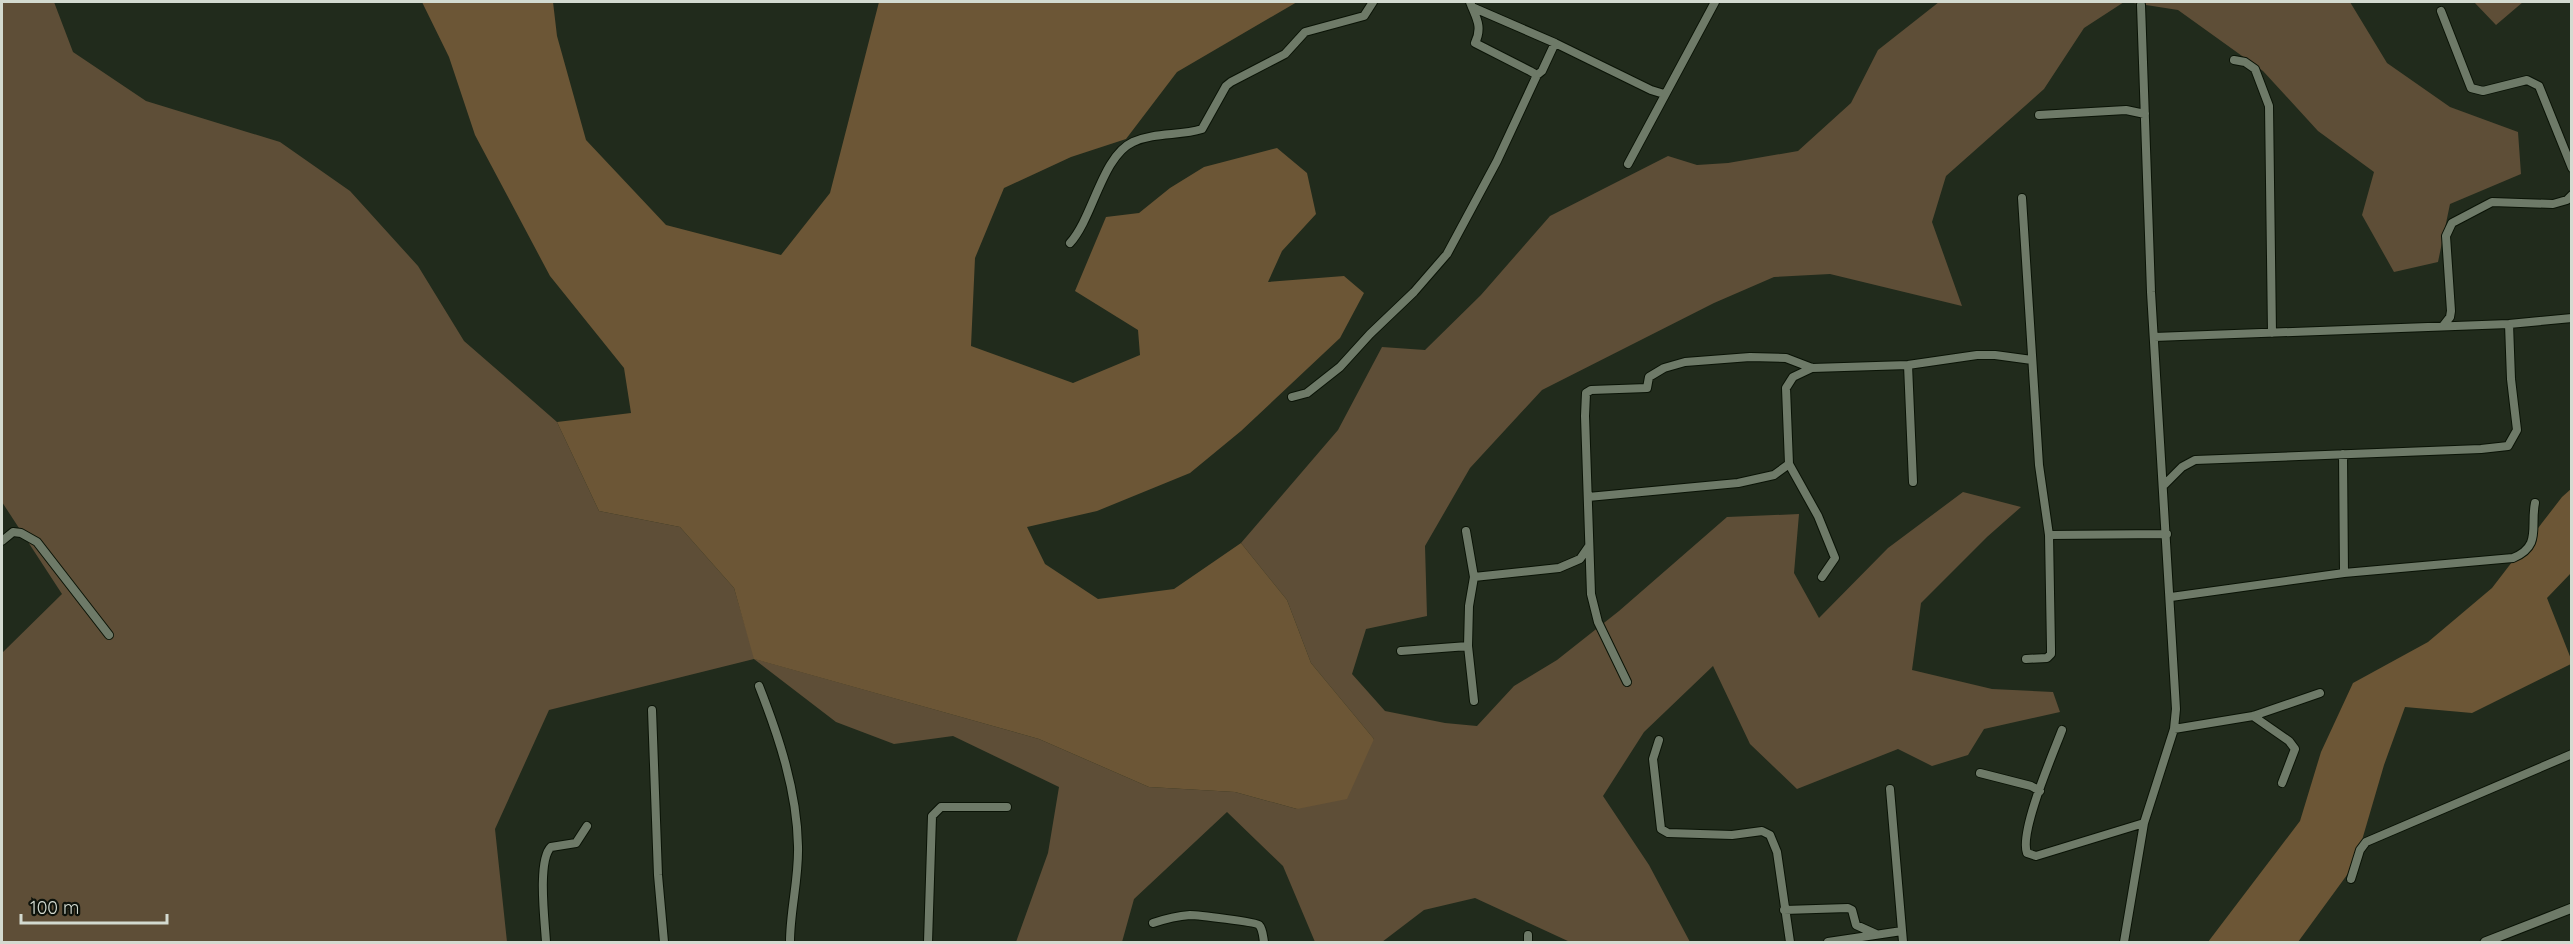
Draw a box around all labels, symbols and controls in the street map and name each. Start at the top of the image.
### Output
scale bar [21,887,166,925]
text: 100 m [30,896,79,919]

